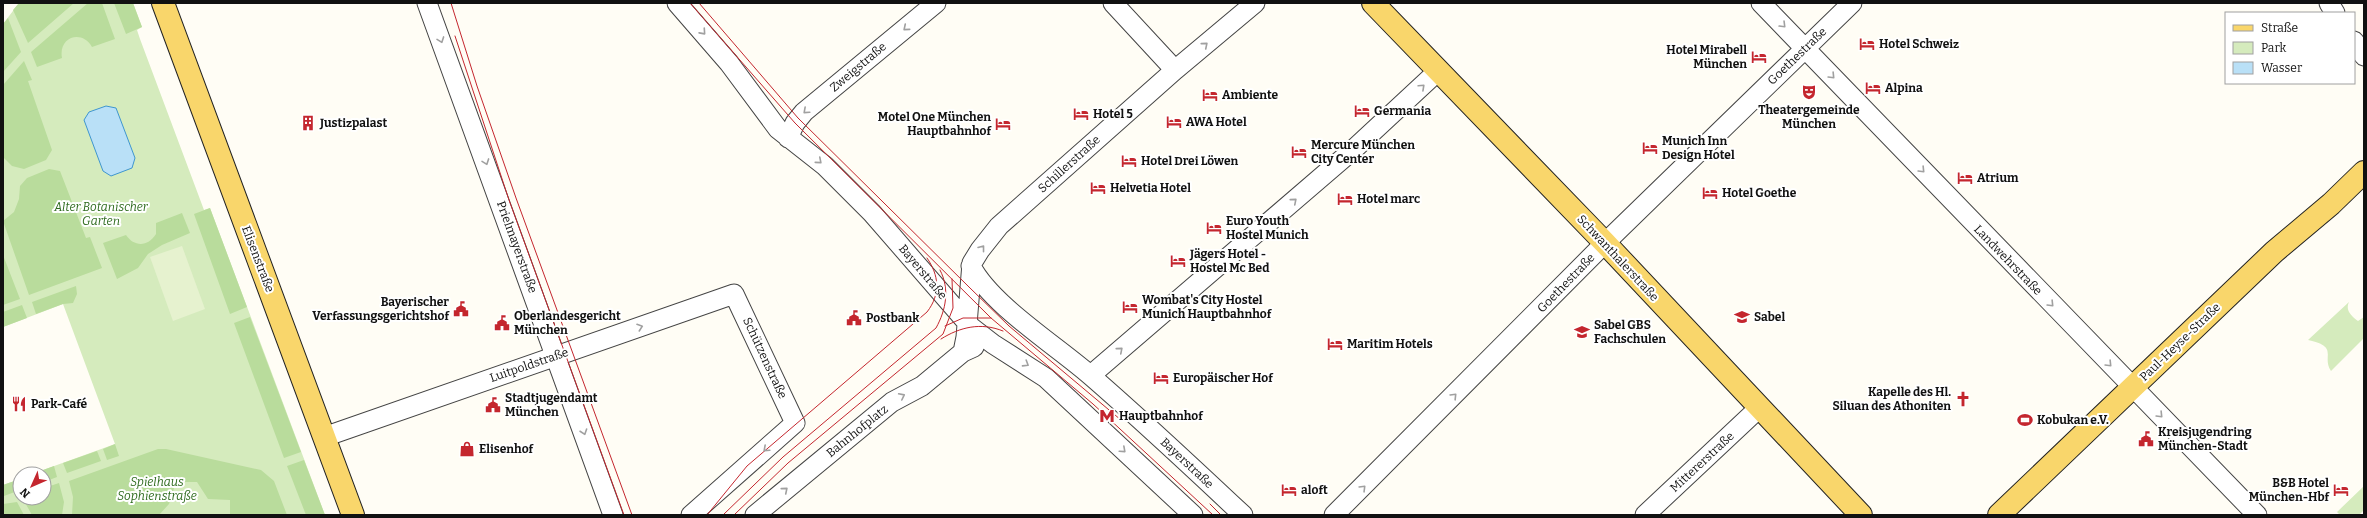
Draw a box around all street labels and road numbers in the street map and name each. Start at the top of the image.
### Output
street label: Goethestraße [1765,24,1829,88]
street label: Zweigstraße [827,39,889,95]
street label: Schillerstraße [1035,133,1103,195]
street label: Prielmayerstraße [494,199,540,295]
street label: Schwanthalerstraße [1574,212,1662,304]
street label: Landwehrstraße [1971,222,2045,298]
street label: Elisenstraße [239,224,277,294]
street label: Bayerstraße [896,242,950,302]
street label: Goethestraße [1534,251,1598,315]
street label: Paul-Heyse-Straße [2137,300,2223,384]
street label: Schützenstraße [740,315,790,401]
street label: Luitpoldstraße [488,345,570,385]
street label: Bahnhofplatz [823,402,891,460]
street label: Mittererstraße [1667,429,1737,495]
street label: Bayerstraße [1158,435,1216,491]

